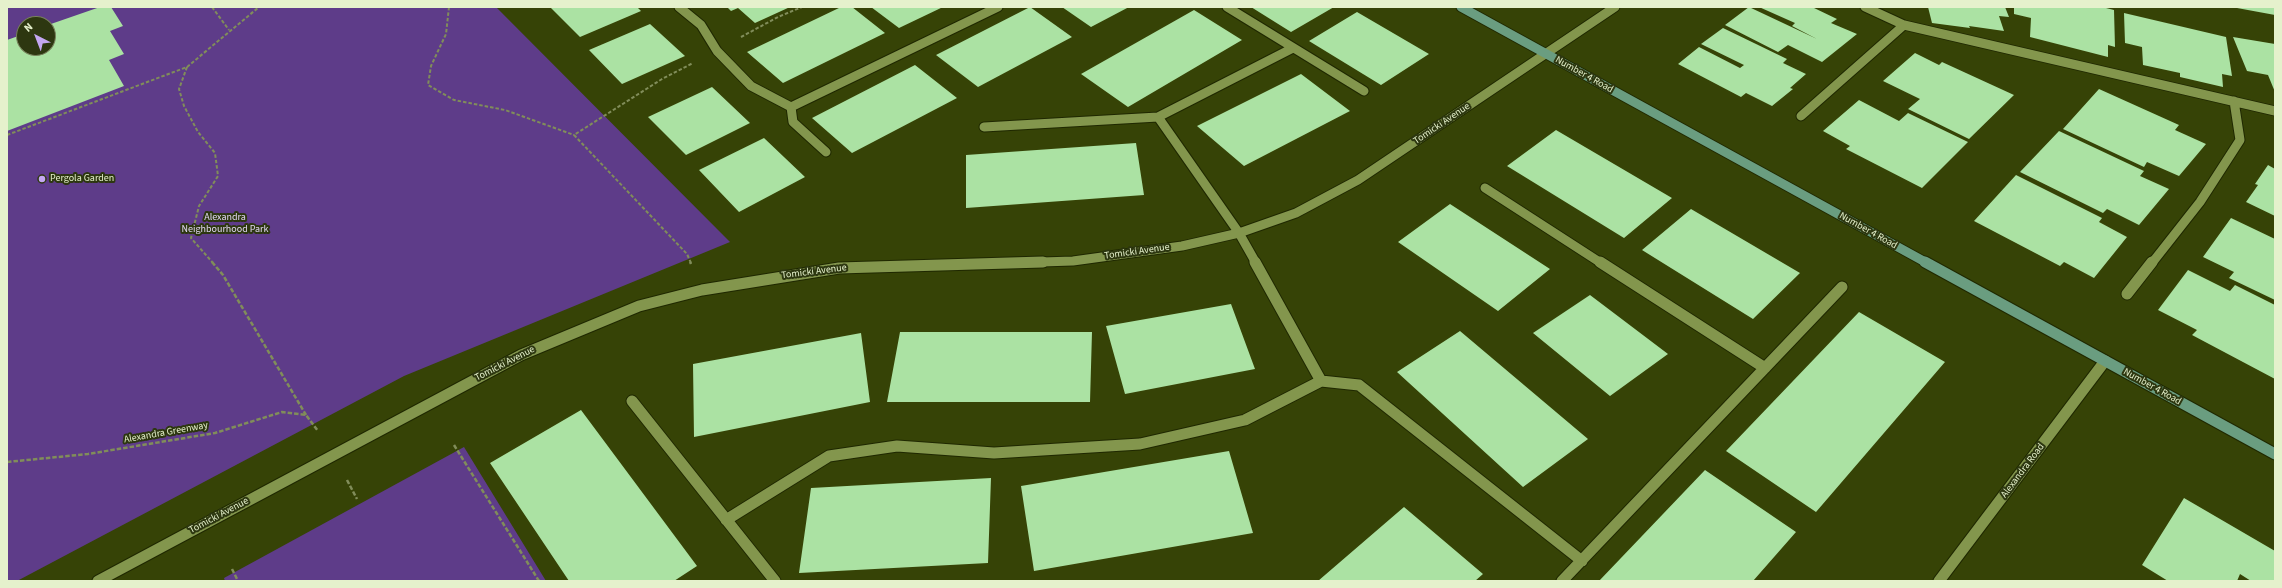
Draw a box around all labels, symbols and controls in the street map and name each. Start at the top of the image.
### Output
north arrow [16,16,56,56]
text: N [21,19,36,35]
street label: Number 4 Road [1553,54,1615,96]
street label: Tomicki Avenue [1411,101,1473,147]
place label: Pergola Garden [50,173,114,185]
marker: Pergola Garden [37,174,47,184]
street label: Number 4 Road [1837,210,1899,252]
park label: Alexandra Neighbourhood Park [182,212,268,236]
street label: Tomicki Avenue [1104,241,1170,263]
street label: Tomicki Avenue [781,262,847,282]
street label: Tomicki Avenue [473,344,537,384]
street label: Number 4 Road [2121,366,2183,408]
street label: Alexandra Greenway [123,420,209,446]
street label: Alexandra Road [1999,441,2047,501]
street label: Tomicki Avenue [187,495,251,537]

